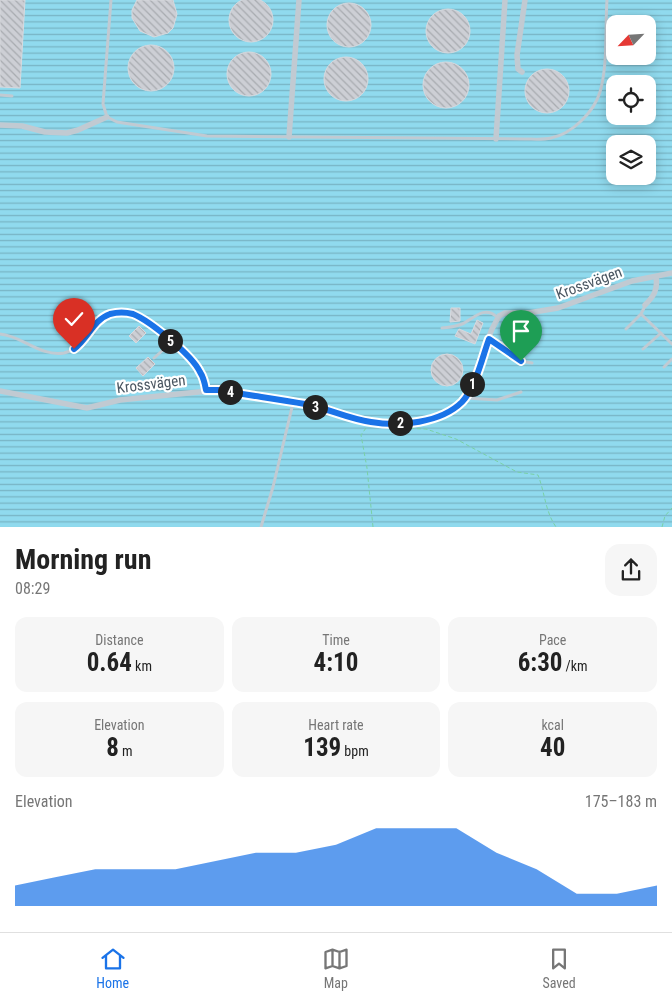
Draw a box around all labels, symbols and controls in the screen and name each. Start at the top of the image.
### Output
north arrow [606,15,656,65]
map controls [606,15,656,185]
button: locate [606,75,656,125]
button: layers [606,135,656,185]
street label: Krossvägen [553,263,625,303]
pin [53,298,95,349]
icon: check [60,305,88,333]
pin [500,310,542,361]
icon: arrive [507,317,535,345]
pin: 5 [158,328,182,354]
text: 5 [167,333,174,349]
street label: Krossvägen [116,371,186,397]
pin: 1 [460,372,484,396]
text: 1 [469,376,476,392]
pin: 4 [218,380,242,404]
text: 4 [227,384,234,400]
pin: 3 [302,394,328,420]
text: 3 [312,399,319,415]
pin: 2 [388,410,412,436]
text: 2 [397,415,404,431]
text: Morning run [15,543,151,576]
button: share [605,544,657,596]
text: 08:29 [15,579,50,598]
text: Distance [95,632,143,648]
text: Time [322,632,350,648]
text: Pace [539,632,566,648]
text: 0.64 [87,648,132,677]
text: 4:10 [314,648,358,677]
text: 6:30 [518,648,562,677]
text: km [132,658,152,674]
text: /km [562,658,588,674]
text: Elevation [94,717,145,733]
text: Heart rate [308,717,364,733]
text: kcal [541,717,564,733]
text: 8 [106,733,119,762]
text: 139 [303,733,341,762]
text: 40 [540,733,565,762]
text: m [119,743,133,759]
text: bpm [341,743,369,759]
text: Elevation [15,792,73,811]
text: 175–183 m [585,792,657,811]
tab: Home [96,945,129,991]
tab: Map [322,945,350,991]
tab: Saved [542,945,576,991]

